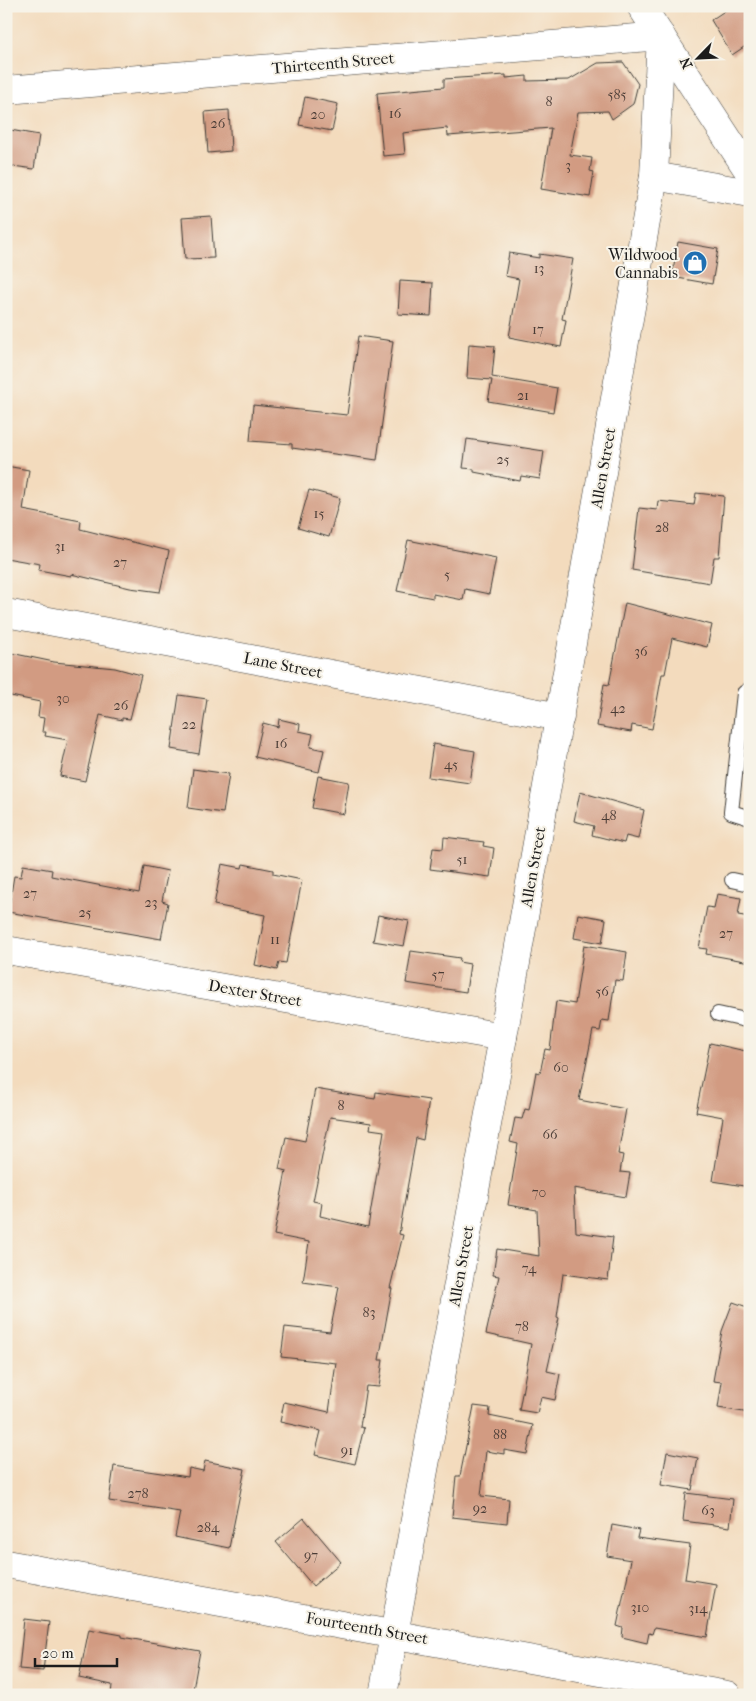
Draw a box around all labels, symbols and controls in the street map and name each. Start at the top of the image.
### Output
north arrow [674,32,724,82]
street label: Thirteenth Street [271,48,395,78]
text: N [677,54,697,71]
house number: 585 [607,86,627,103]
house number: 8 [545,93,553,110]
house number: 16 [389,105,402,122]
house number: 20 [311,106,325,123]
house number: 26 [211,115,226,132]
house number: 3 [565,157,571,174]
place label: Wildwood Cannabis [607,245,678,282]
shop icon: Wildwood Cannabis [682,250,708,276]
house number: 13 [534,260,544,277]
house number: 17 [532,321,544,338]
house number: 21 [517,387,529,404]
street label: Allen Street [586,426,620,511]
house number: 25 [496,451,510,468]
house number: 15 [314,505,325,522]
house number: 28 [655,519,669,536]
house number: 31 [55,538,65,555]
house number: 27 [113,554,127,571]
house number: 5 [444,566,450,583]
house number: 36 [634,643,648,660]
street label: Lane Street [242,648,324,682]
house number: 30 [56,690,70,707]
house number: 26 [114,697,129,714]
house number: 42 [610,700,626,717]
house number: 22 [182,716,196,733]
house number: 16 [275,735,288,752]
house number: 45 [444,756,458,773]
house number: 48 [601,807,617,824]
street label: Allen Street [516,825,550,910]
house number: 51 [456,851,468,868]
house number: 27 [23,885,37,902]
house number: 23 [145,894,157,911]
house number: 25 [78,904,92,921]
house number: 27 [719,925,733,942]
house number: 11 [270,931,280,948]
house number: 57 [432,966,445,983]
street label: Dexter Street [207,975,303,1011]
house number: 56 [595,983,609,1000]
house number: 60 [553,1059,569,1076]
house number: 8 [337,1097,345,1114]
house number: 66 [542,1126,558,1143]
house number: 70 [532,1184,546,1201]
street label: Allen Street [444,1224,478,1309]
house number: 74 [522,1260,537,1277]
house number: 83 [363,1304,375,1321]
house number: 78 [515,1318,529,1335]
house number: 88 [493,1426,507,1443]
house number: 91 [341,1442,353,1459]
house number: 278 [128,1485,149,1502]
house number: 92 [473,1500,487,1517]
house number: 63 [701,1502,715,1519]
house number: 284 [197,1519,220,1536]
house number: 97 [304,1547,318,1564]
house number: 310 [631,1599,649,1616]
house number: 314 [688,1600,708,1617]
street label: Fourteenth Street [305,1608,430,1648]
scale bar [35,1636,118,1668]
text: 20 m [42,1644,74,1662]

